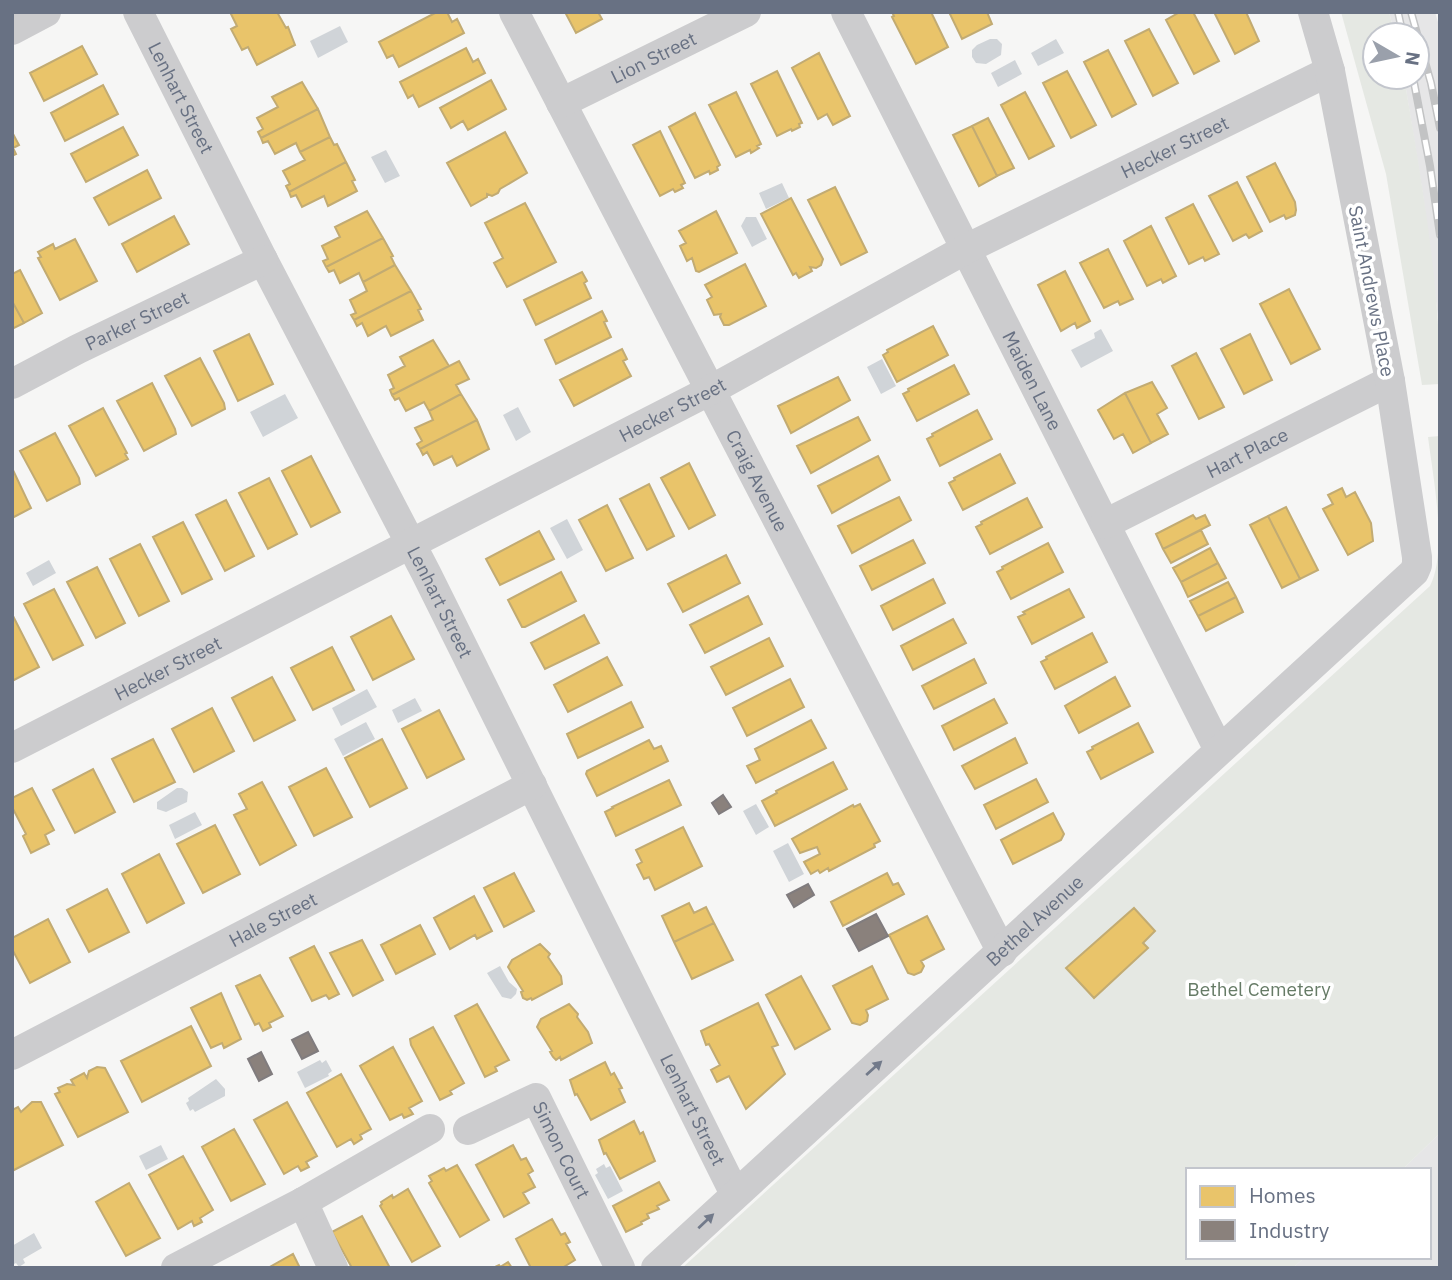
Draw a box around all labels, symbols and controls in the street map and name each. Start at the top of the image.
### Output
north arrow [1361,21,1431,91]
street label: Lion Street [607,26,700,89]
street label: Lenhart Street [143,38,219,158]
text: N [1400,50,1426,67]
street label: Hecker Street [1117,110,1233,183]
street label: Saint Andrews Place [1344,203,1400,379]
street label: Parker Street [81,286,193,356]
street label: Maiden Lane [997,327,1067,434]
street label: Hecker Street [615,372,730,447]
street label: Hart Place [1202,422,1292,483]
street label: Craig Avenue [721,426,794,536]
street label: Lenhart Street [402,542,478,662]
street label: Hecker Street [110,631,225,706]
street label: Bethel Avenue [981,870,1088,971]
street label: Hale Street [225,887,321,952]
park label: Bethel Cemetery [1187,977,1331,1001]
street label: Lenhart Street [655,1050,731,1170]
one-way arrow [865,1060,883,1076]
street label: Simon Court [528,1097,596,1202]
legend [1186,1168,1431,1259]
text: Homes [1249,1181,1316,1209]
one-way arrow [697,1214,714,1230]
text: Industry [1249,1216,1330,1244]

